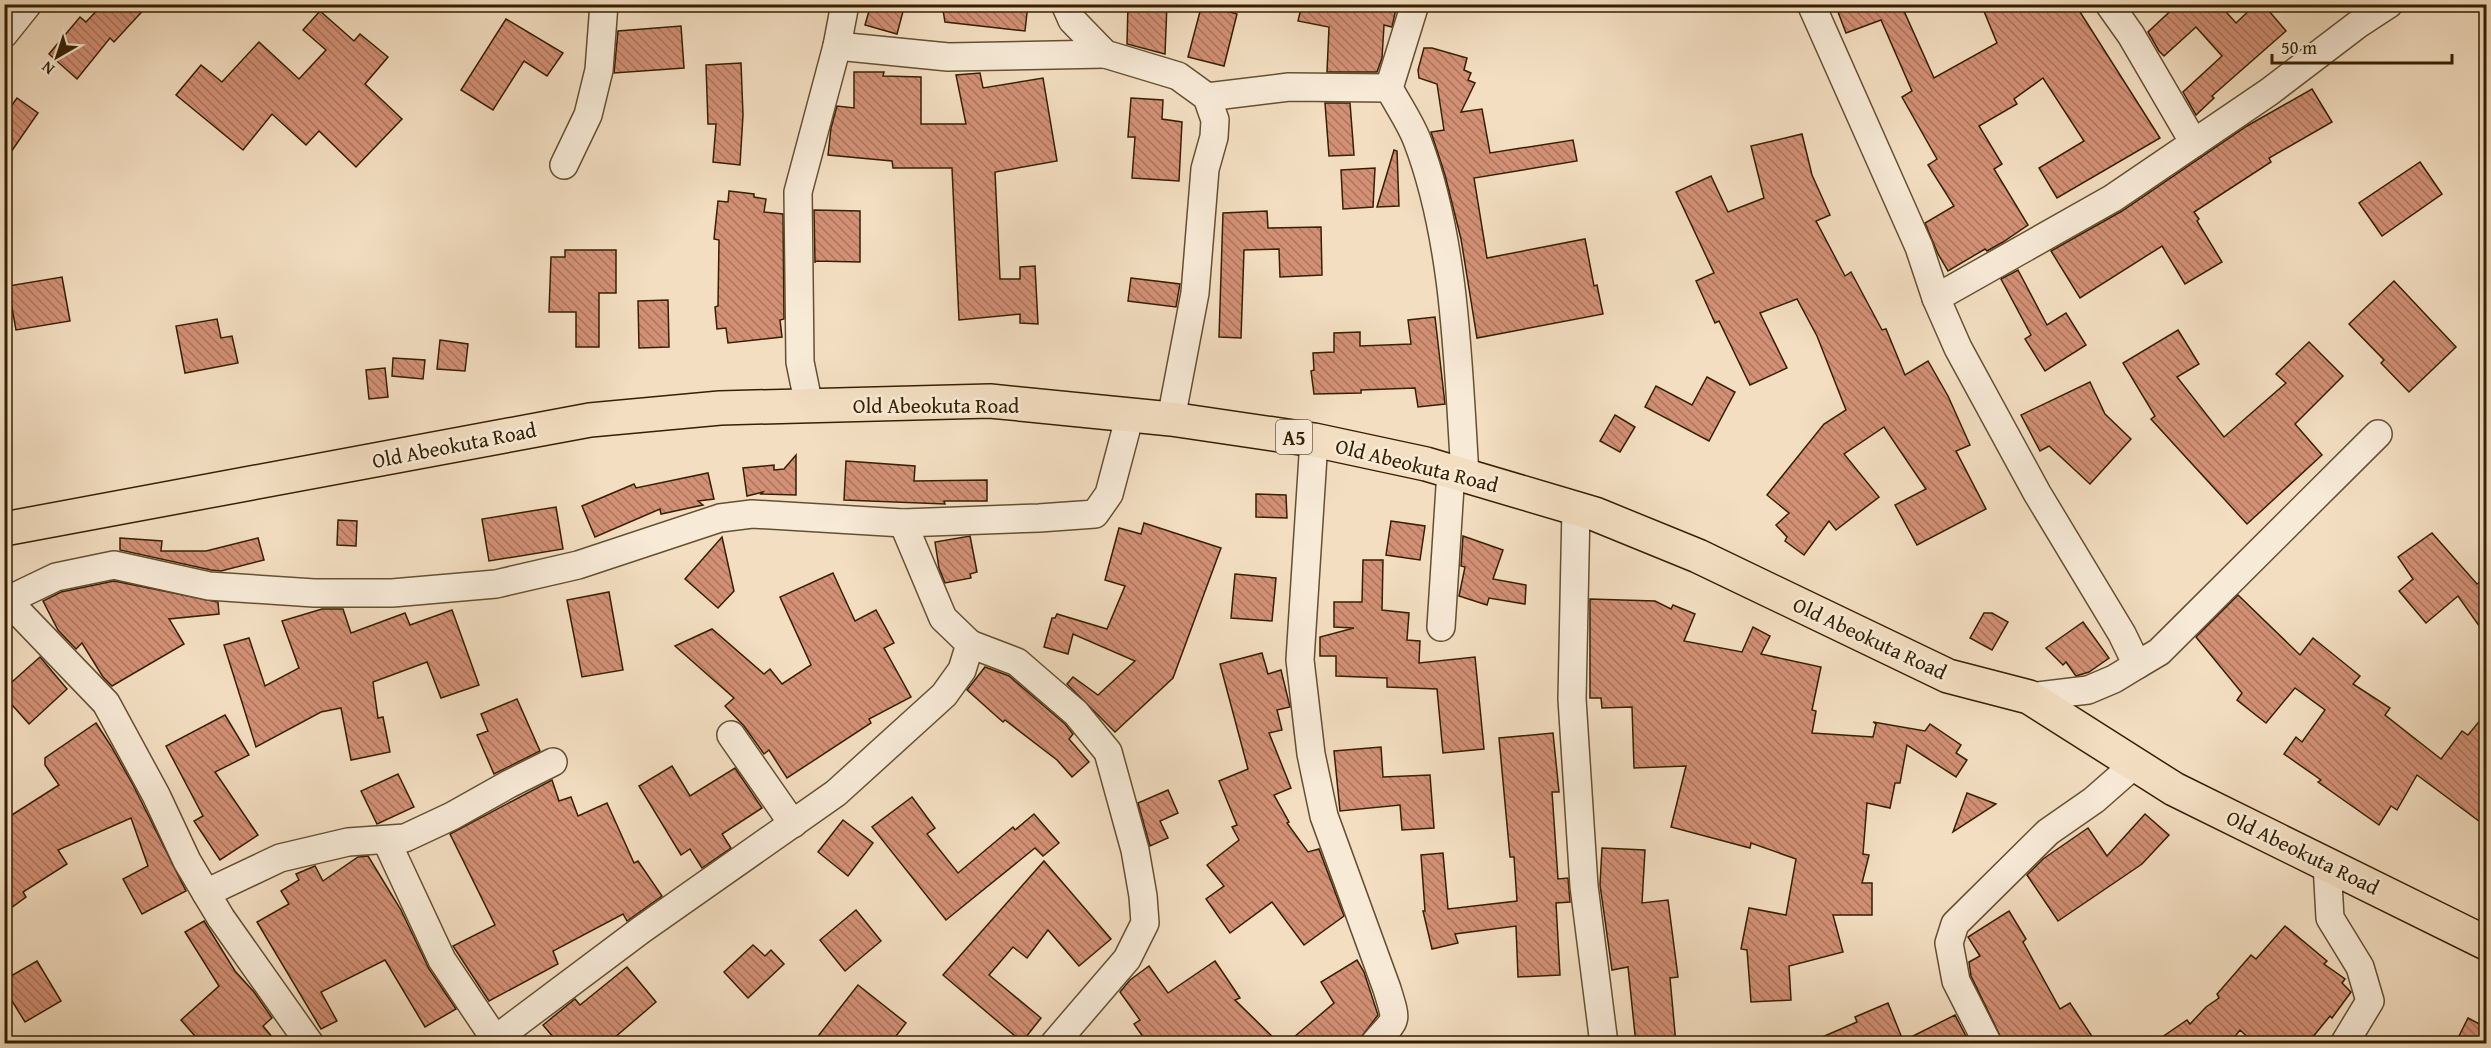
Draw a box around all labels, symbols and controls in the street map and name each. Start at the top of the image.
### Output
north arrow [27,27,87,87]
scale bar [2272,27,2452,65]
text: 50 m [2281,34,2317,61]
text: N [36,56,59,81]
street label: Old Abeokuta Road [853,390,1020,421]
street label: Old Abeokuta Road [369,414,539,476]
road number: A5 [1276,420,1312,454]
street label: Old Abeokuta Road [1332,430,1502,500]
street label: Old Abeokuta Road [1788,589,1953,688]
street label: Old Abeokuta Road [2221,802,2385,903]

